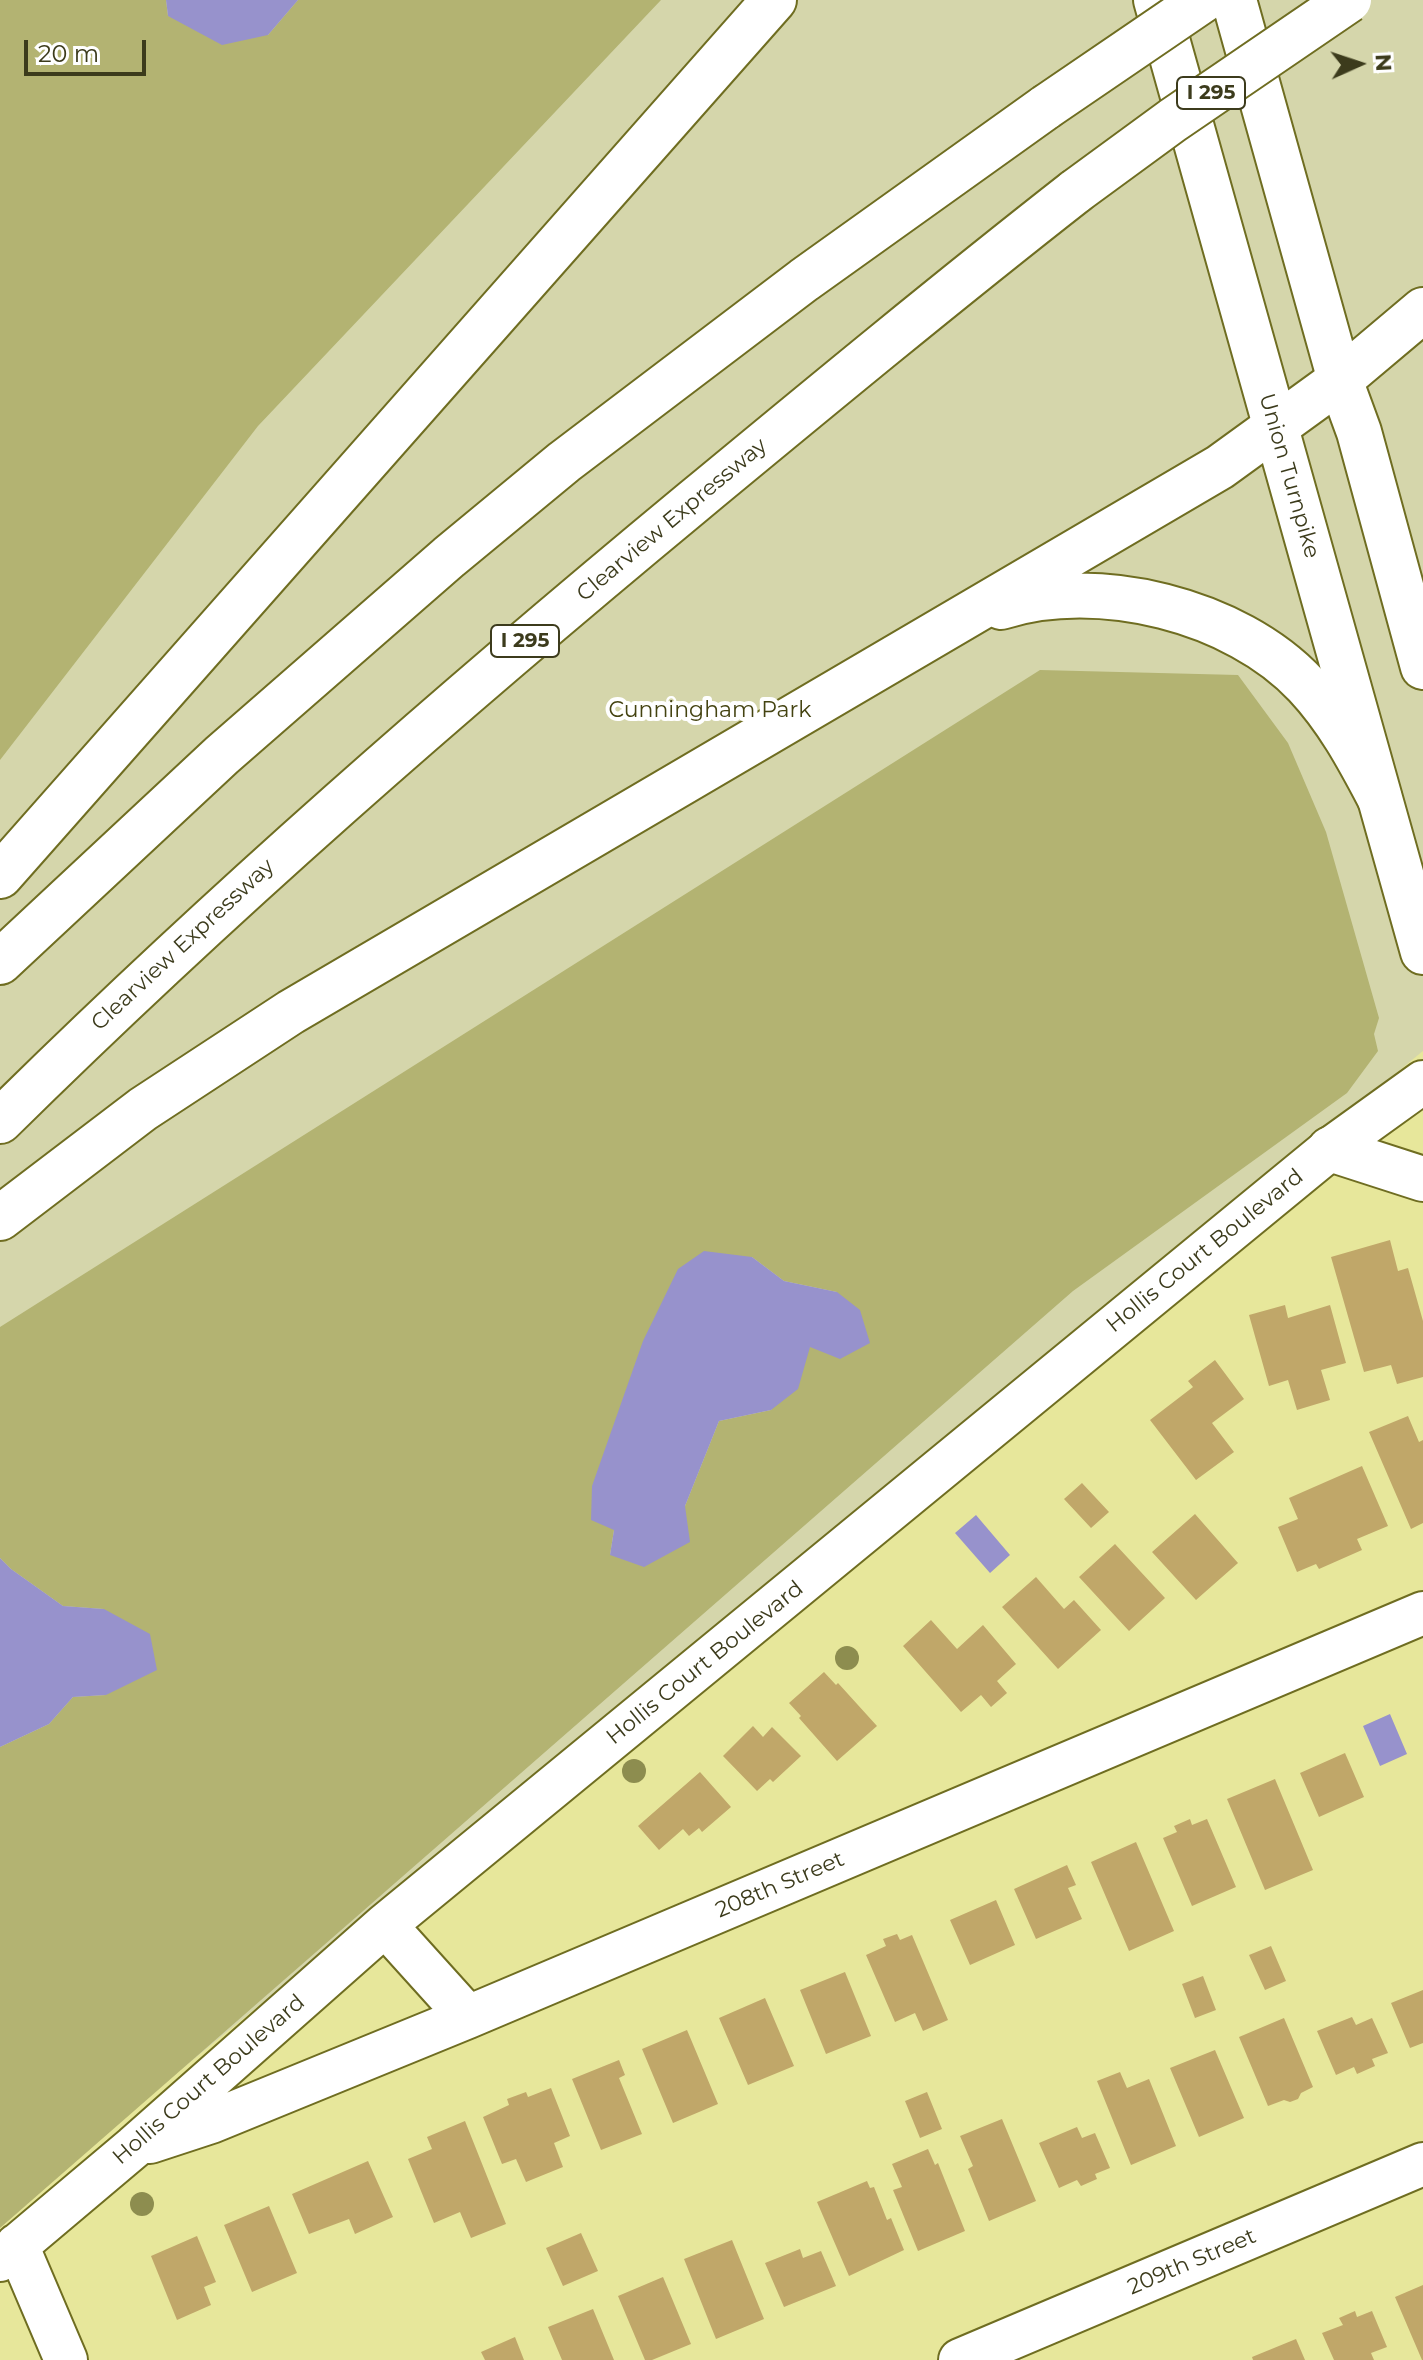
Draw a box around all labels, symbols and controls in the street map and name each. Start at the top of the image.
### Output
scale bar [28,24,150,74]
north arrow [1319,24,1399,104]
text: 20 m [38,39,99,68]
text: N [1370,53,1397,72]
road number: I 295 [1177,77,1245,109]
street label: Union Turnpike [1253,391,1325,561]
street label: Clearview Expressway [572,433,772,607]
road number: I 295 [491,625,559,657]
park label: Cunningham Park [609,698,811,724]
street label: Clearview Expressway [86,853,280,1037]
street label: Hollis Court Boulevard [1101,1163,1309,1339]
street label: Hollis Court Boulevard [601,1575,809,1751]
street label: 208th Street [712,1846,848,1924]
street label: Hollis Court Boulevard [108,1989,310,2171]
street label: 209th Street [1124,2223,1260,2301]

